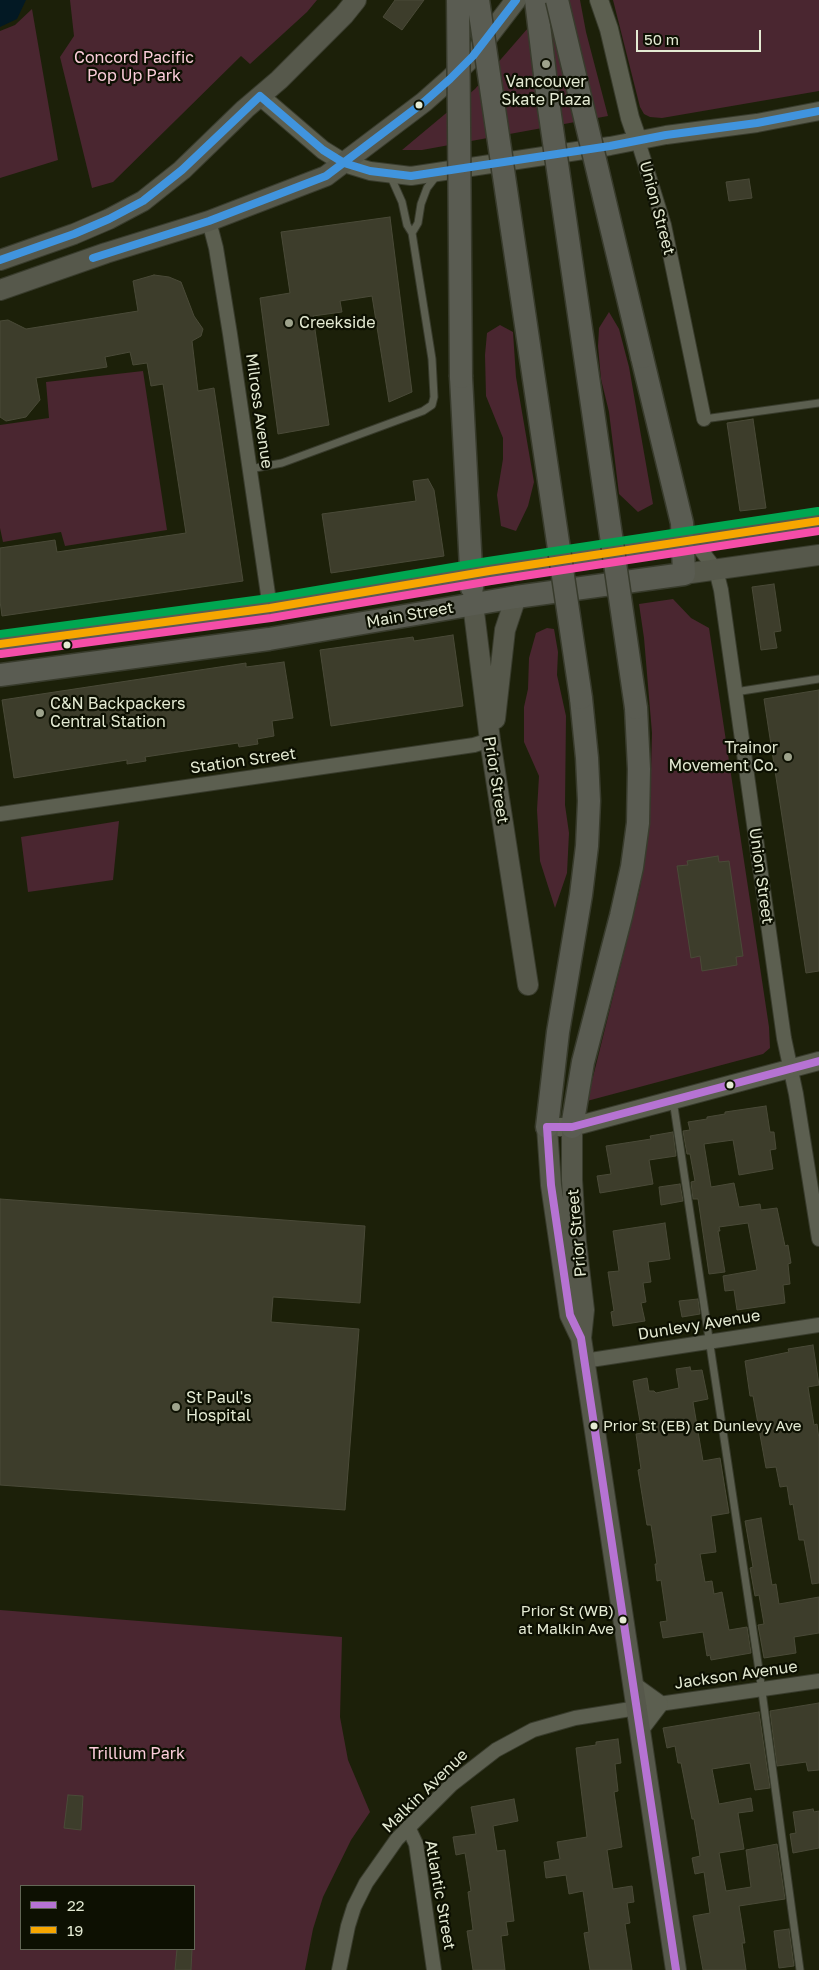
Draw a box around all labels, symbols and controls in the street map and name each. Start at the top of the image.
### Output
scale bar [639,20,764,52]
text: 50 m [644,30,679,48]
park label: Concord Pacific Pop Up Park [74,48,194,86]
marker: Vancouver Skate Plaza [540,58,552,70]
place label: Vancouver Skate Plaza [501,72,591,110]
unlabelled marker [414,100,424,110]
street label: Union Street [635,159,679,257]
place label: Creekside [299,313,375,333]
marker: Creekside [283,317,295,329]
street label: Milross Avenue [241,352,277,470]
street label: Main Street [365,598,455,632]
unlabelled marker [62,640,72,650]
place label: C&N Backpackers Central Station [50,694,186,732]
marker: C&N Backpackers Central Station [34,707,46,719]
street label: Prior Street [480,735,512,825]
place label: Trainor Movement Co. [669,738,778,776]
street label: Station Street [189,744,297,778]
marker: Trainor Movement Co. [782,751,794,763]
street label: Union Street [745,827,777,925]
unlabelled marker [725,1080,735,1090]
street label: Prior Street [564,1188,590,1278]
street label: Dunlevy Avenue [636,1306,762,1344]
place label: St Paul's Hospital [186,1388,252,1426]
marker: St Paul's Hospital [170,1401,182,1413]
place label: Prior St (EB) at Dunlevy Ave [603,1417,802,1435]
marker: Prior St (EB) at Dunlevy Ave [589,1421,599,1431]
place label: Prior St (WB) at Malkin Ave [518,1602,614,1637]
marker: Prior St (WB) at Malkin Ave [618,1615,628,1625]
street label: Jackson Avenue [673,1657,799,1693]
park label: Trillium Park [89,1744,185,1764]
street label: Malkin Avenue [378,1745,472,1837]
street label: Atlantic Street [421,1839,459,1951]
legend [20,1885,195,1950]
text: 22 [67,1896,84,1914]
text: 19 [67,1921,83,1939]

